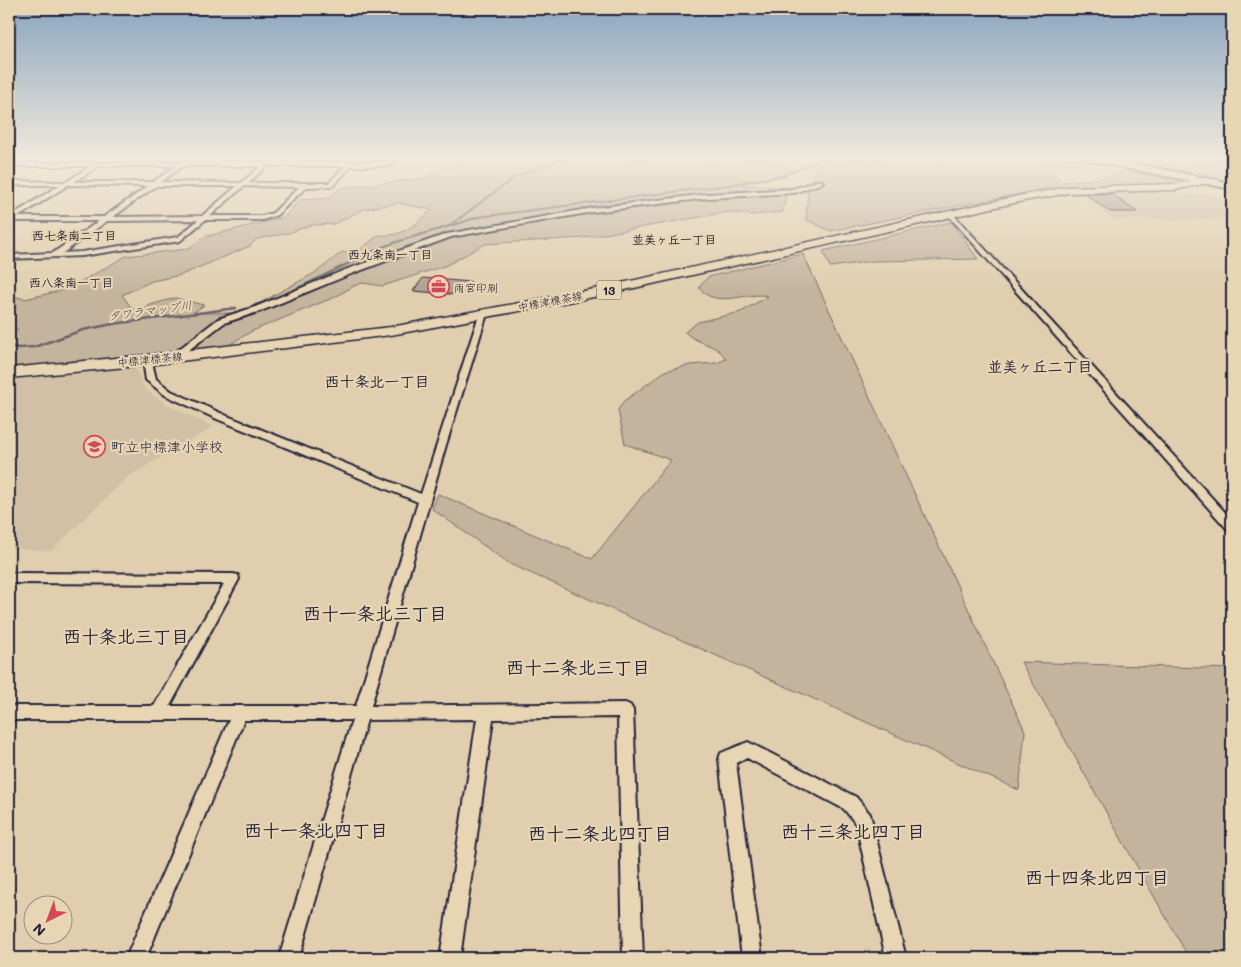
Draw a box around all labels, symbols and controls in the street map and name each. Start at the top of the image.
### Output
district label: 西七条南二丁目 [32,227,116,243]
district label: 並美ヶ丘一丁目 [632,231,716,247]
district label: 西九条南一丁目 [348,246,432,262]
district label: 西八条南一丁目 [29,274,113,290]
office icon: 雨宮印刷 [426,275,450,299]
place label: 雨宮印刷 [454,280,498,295]
road number: 13 [596,280,622,300]
street label: 中標津標茶線 [516,287,584,315]
water label: タワラマップ川 [107,296,193,324]
street label: 中標津標茶線 [116,348,184,370]
district label: 並美ヶ丘二丁目 [987,356,1093,376]
district label: 西十条北一丁目 [324,371,430,391]
school or university icon: 町立中標津小学校 [83,434,107,458]
place label: 町立中標津小学校 [111,437,223,456]
district label: 西十一条北三丁目 [303,601,447,625]
district label: 西十条北三丁目 [63,624,189,648]
district label: 西十二条北三丁目 [506,655,650,679]
district label: 西十一条北四丁目 [244,818,388,842]
district label: 西十三条北四丁目 [781,819,925,843]
district label: 西十二条北四丁目 [528,821,672,845]
district label: 西十四条北四丁目 [1025,865,1169,889]
north arrow [22,894,72,944]
text: N [29,919,49,941]

